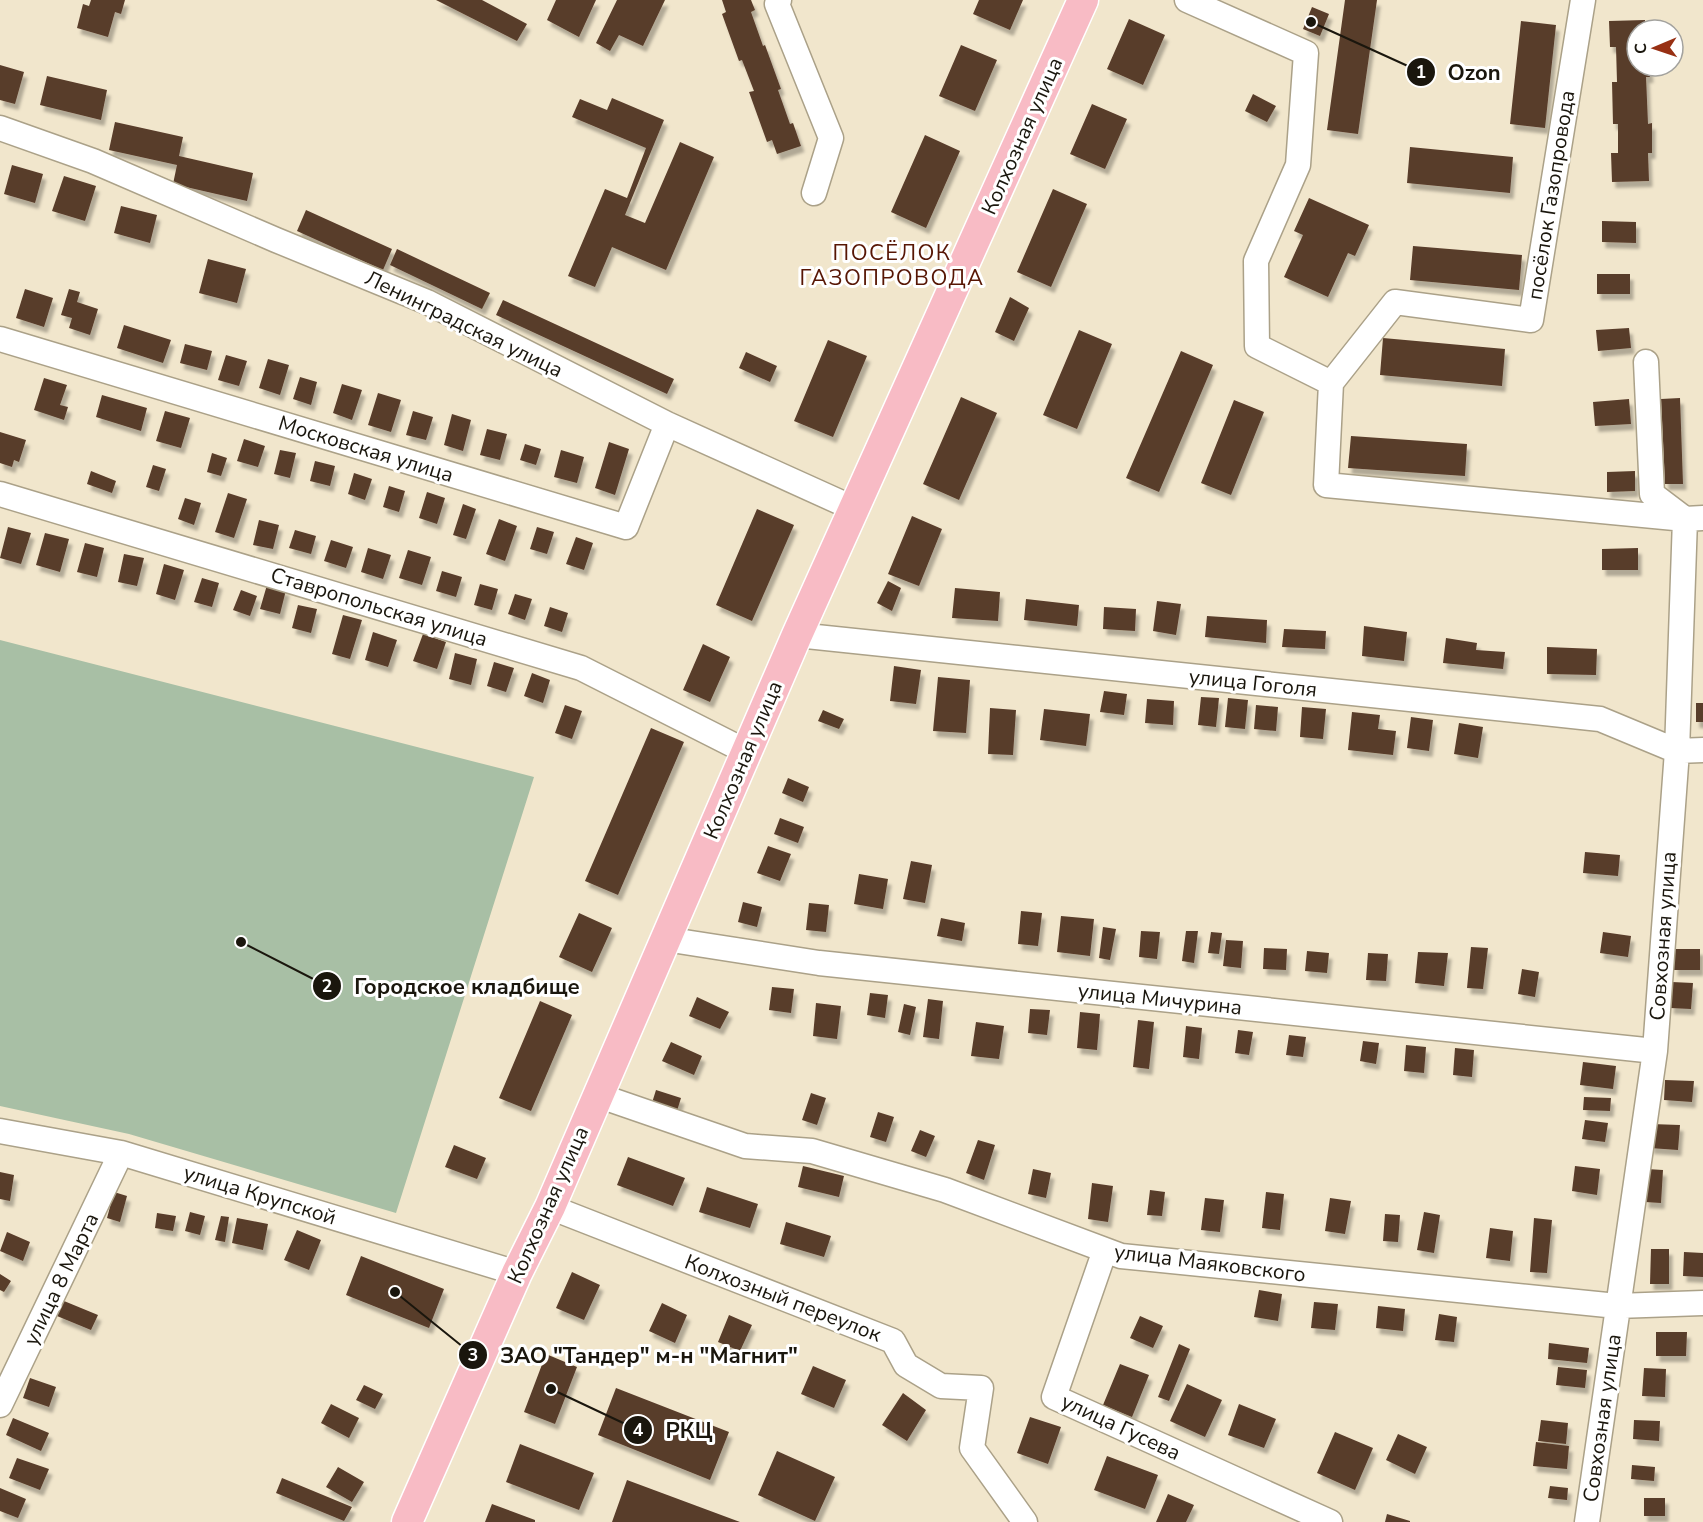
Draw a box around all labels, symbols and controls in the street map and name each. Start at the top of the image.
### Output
north arrow [1625,18,1685,78]
text: С [1630,43,1652,54]
callout: Ozon [1406,52,1513,92]
street label: Колхозная улица [975,53,1069,219]
text: Ozon [1447,58,1501,88]
text: 1 [1416,60,1426,84]
street label: посёлок Газопровода [1521,88,1581,302]
district label: ПОСЁЛОК ГАЗОПРОВОДА [799,238,985,293]
street label: Ленинградская улица [360,264,568,384]
street label: Московская улица [275,409,457,489]
street label: Ставропольская улица [267,561,491,653]
street label: улица Гоголя [1187,662,1319,704]
street label: Колхозная улица [697,677,789,843]
street label: Совхозная улица [1643,850,1683,1022]
callout: Городское кладбище [312,966,592,1006]
text: Городское кладбище [354,972,580,1002]
text: 2 [322,974,332,998]
street label: улица Мичурина [1076,976,1244,1022]
street label: Колхозная улица [501,1122,595,1288]
street label: улица Крупской [180,1158,340,1232]
street label: улица 8 Марта [17,1208,105,1350]
street label: улица Маяковского [1113,1237,1307,1289]
street label: Колхозный переулок [681,1248,886,1349]
street label: Совхозная улица [1576,1332,1628,1504]
callout: ЗАО "Тандер" м-н "Магнит" [458,1335,810,1375]
text: ЗАО "Тандер" м-н "Магнит" [500,1341,798,1371]
text: 3 [468,1343,478,1367]
street label: улица Гусева [1057,1387,1185,1467]
callout: РКЦ [623,1410,724,1450]
text: РКЦ [665,1416,713,1446]
text: 4 [633,1418,644,1442]

